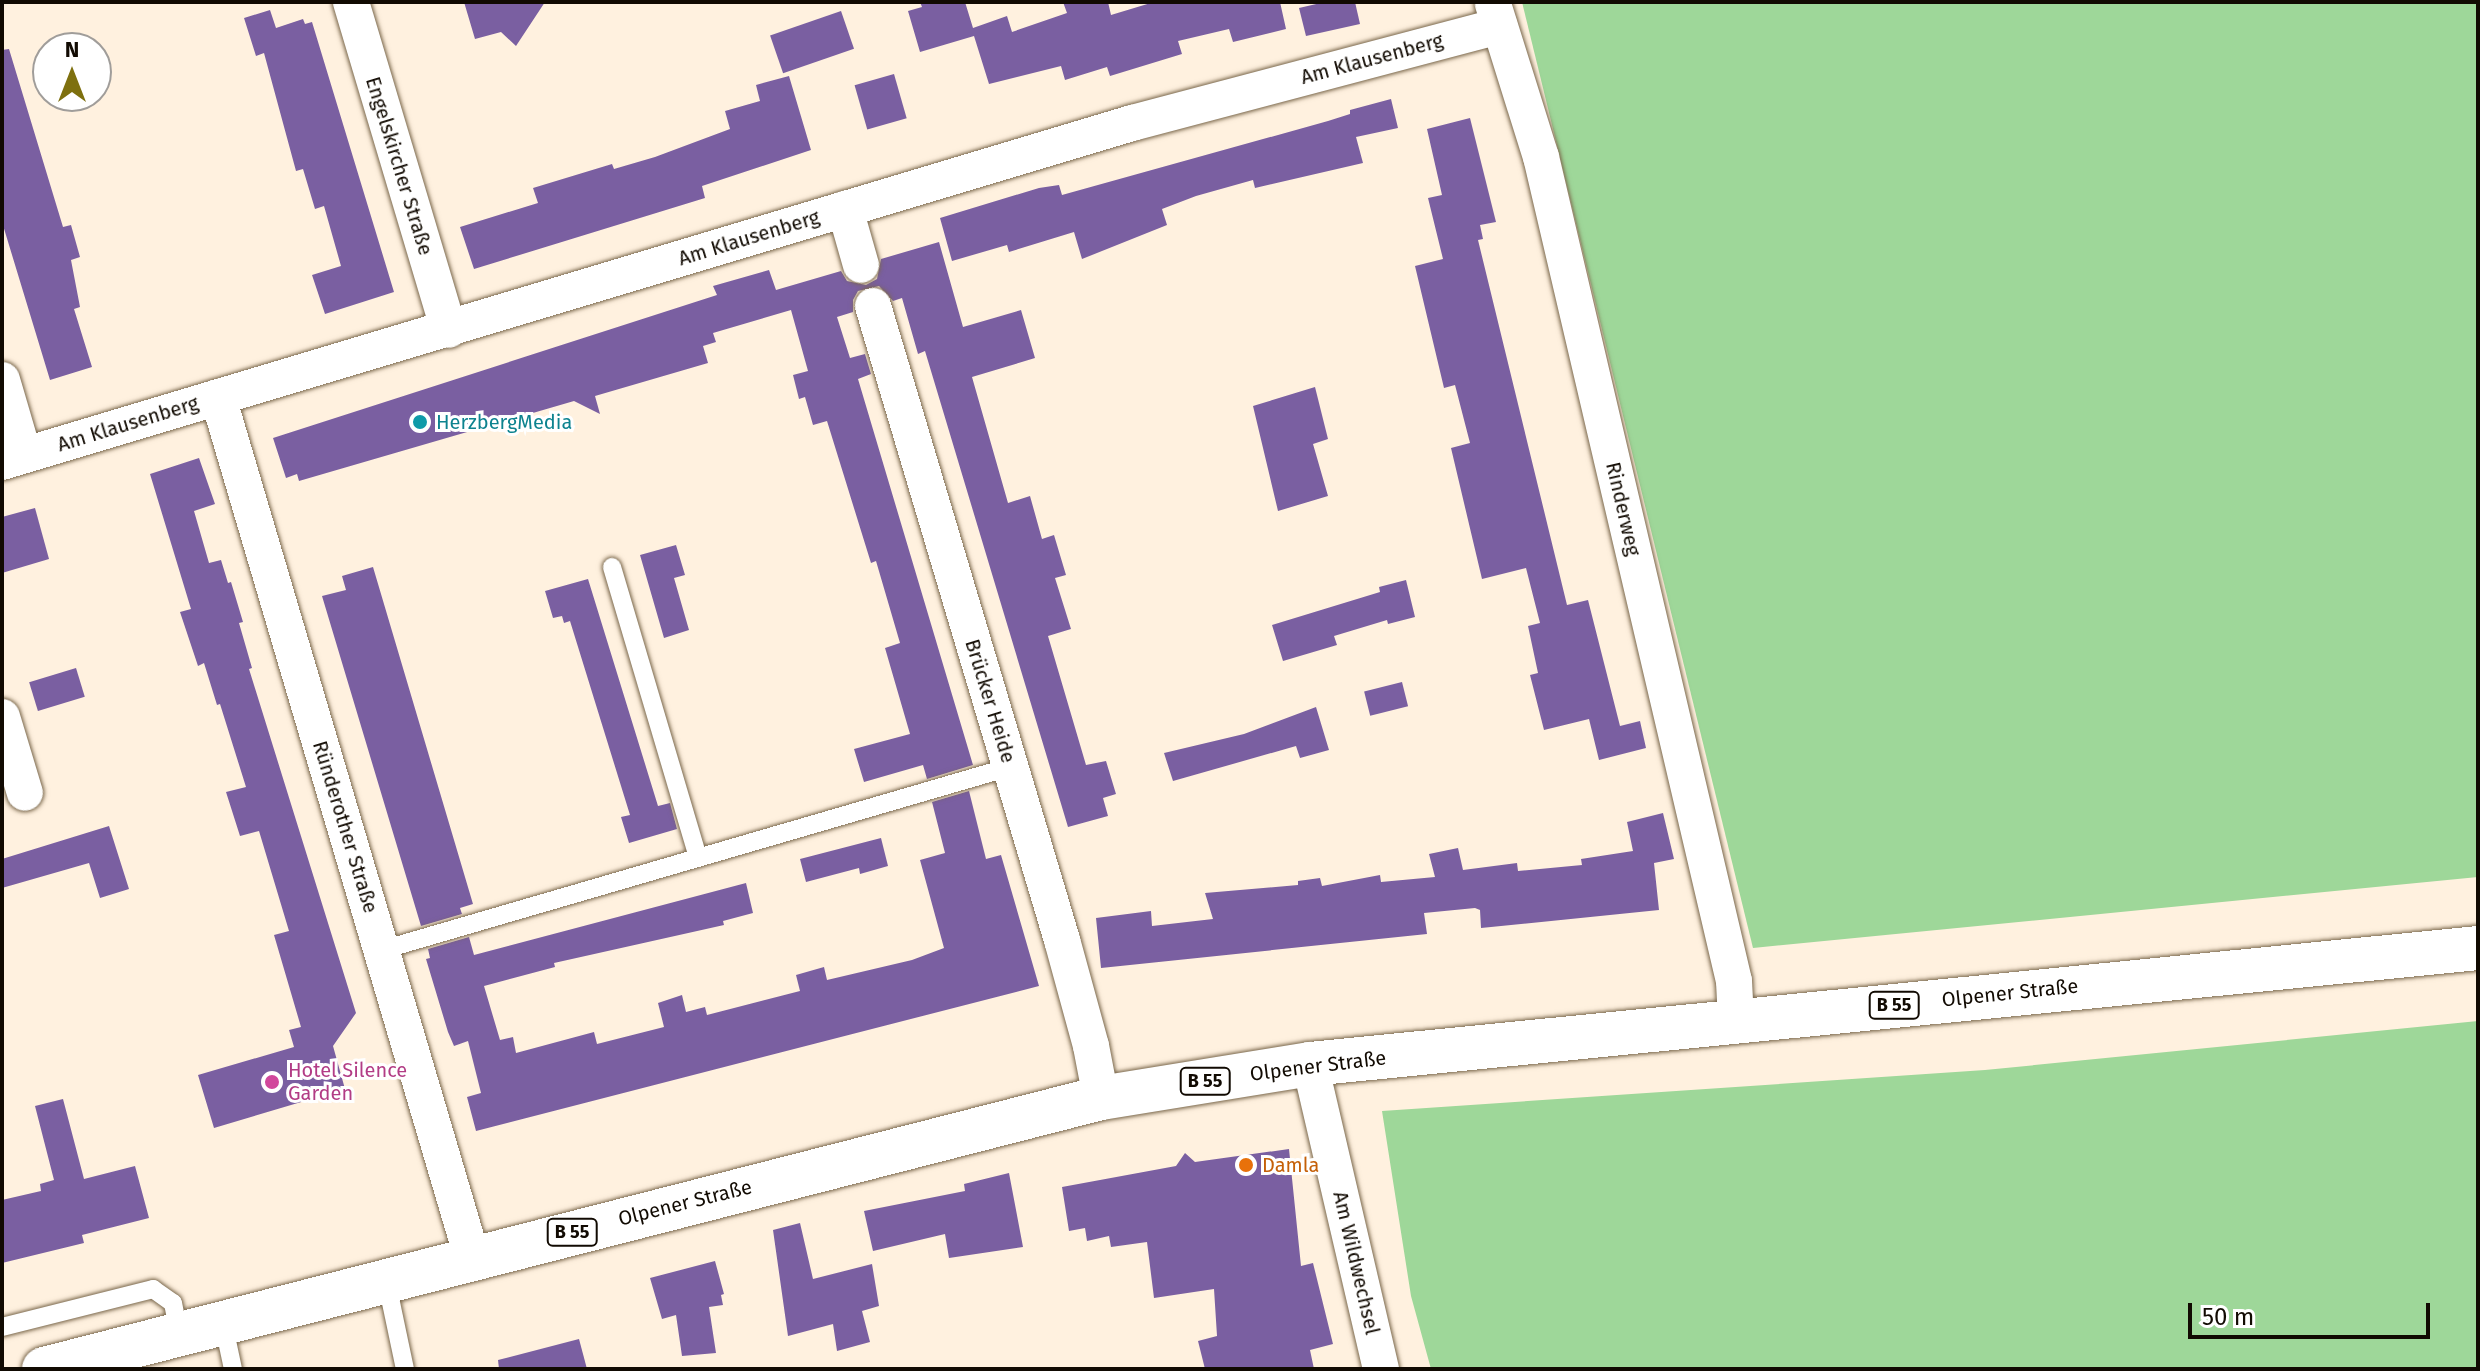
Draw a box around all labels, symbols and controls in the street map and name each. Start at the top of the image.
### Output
street label: Am Klausenberg [1298,28,1446,90]
north arrow [32,32,112,112]
text: N [65,36,79,63]
street label: Engelskircher Straße [360,74,438,258]
street label: Am Klausenberg [675,205,823,271]
street label: Am Klausenberg [54,391,202,457]
place label: HerzbergMedia [436,410,572,434]
marker: HerzbergMedia [411,413,429,431]
street label: Rinderweg [1601,460,1645,558]
street label: Brücker Heide [960,636,1020,766]
street label: Ründerother Straße [307,738,383,916]
street label: Olpener Straße [1941,974,2079,1012]
road number: B 55 [1868,991,1920,1019]
street label: Olpener Straße [1249,1046,1387,1086]
place label: Hotel Silence Garden [288,1058,407,1105]
road number: B 55 [1179,1067,1231,1095]
marker: Hotel Silence Garden [263,1073,281,1091]
place label: Damla [1262,1153,1319,1177]
marker: Damla [1237,1156,1255,1174]
street label: Olpener Straße [616,1175,754,1231]
street label: Am Wildwechsel [1328,1189,1384,1337]
road number: B 55 [546,1218,598,1246]
scale bar [2192,1287,2434,1337]
text: 50 m [2202,1303,2254,1331]

